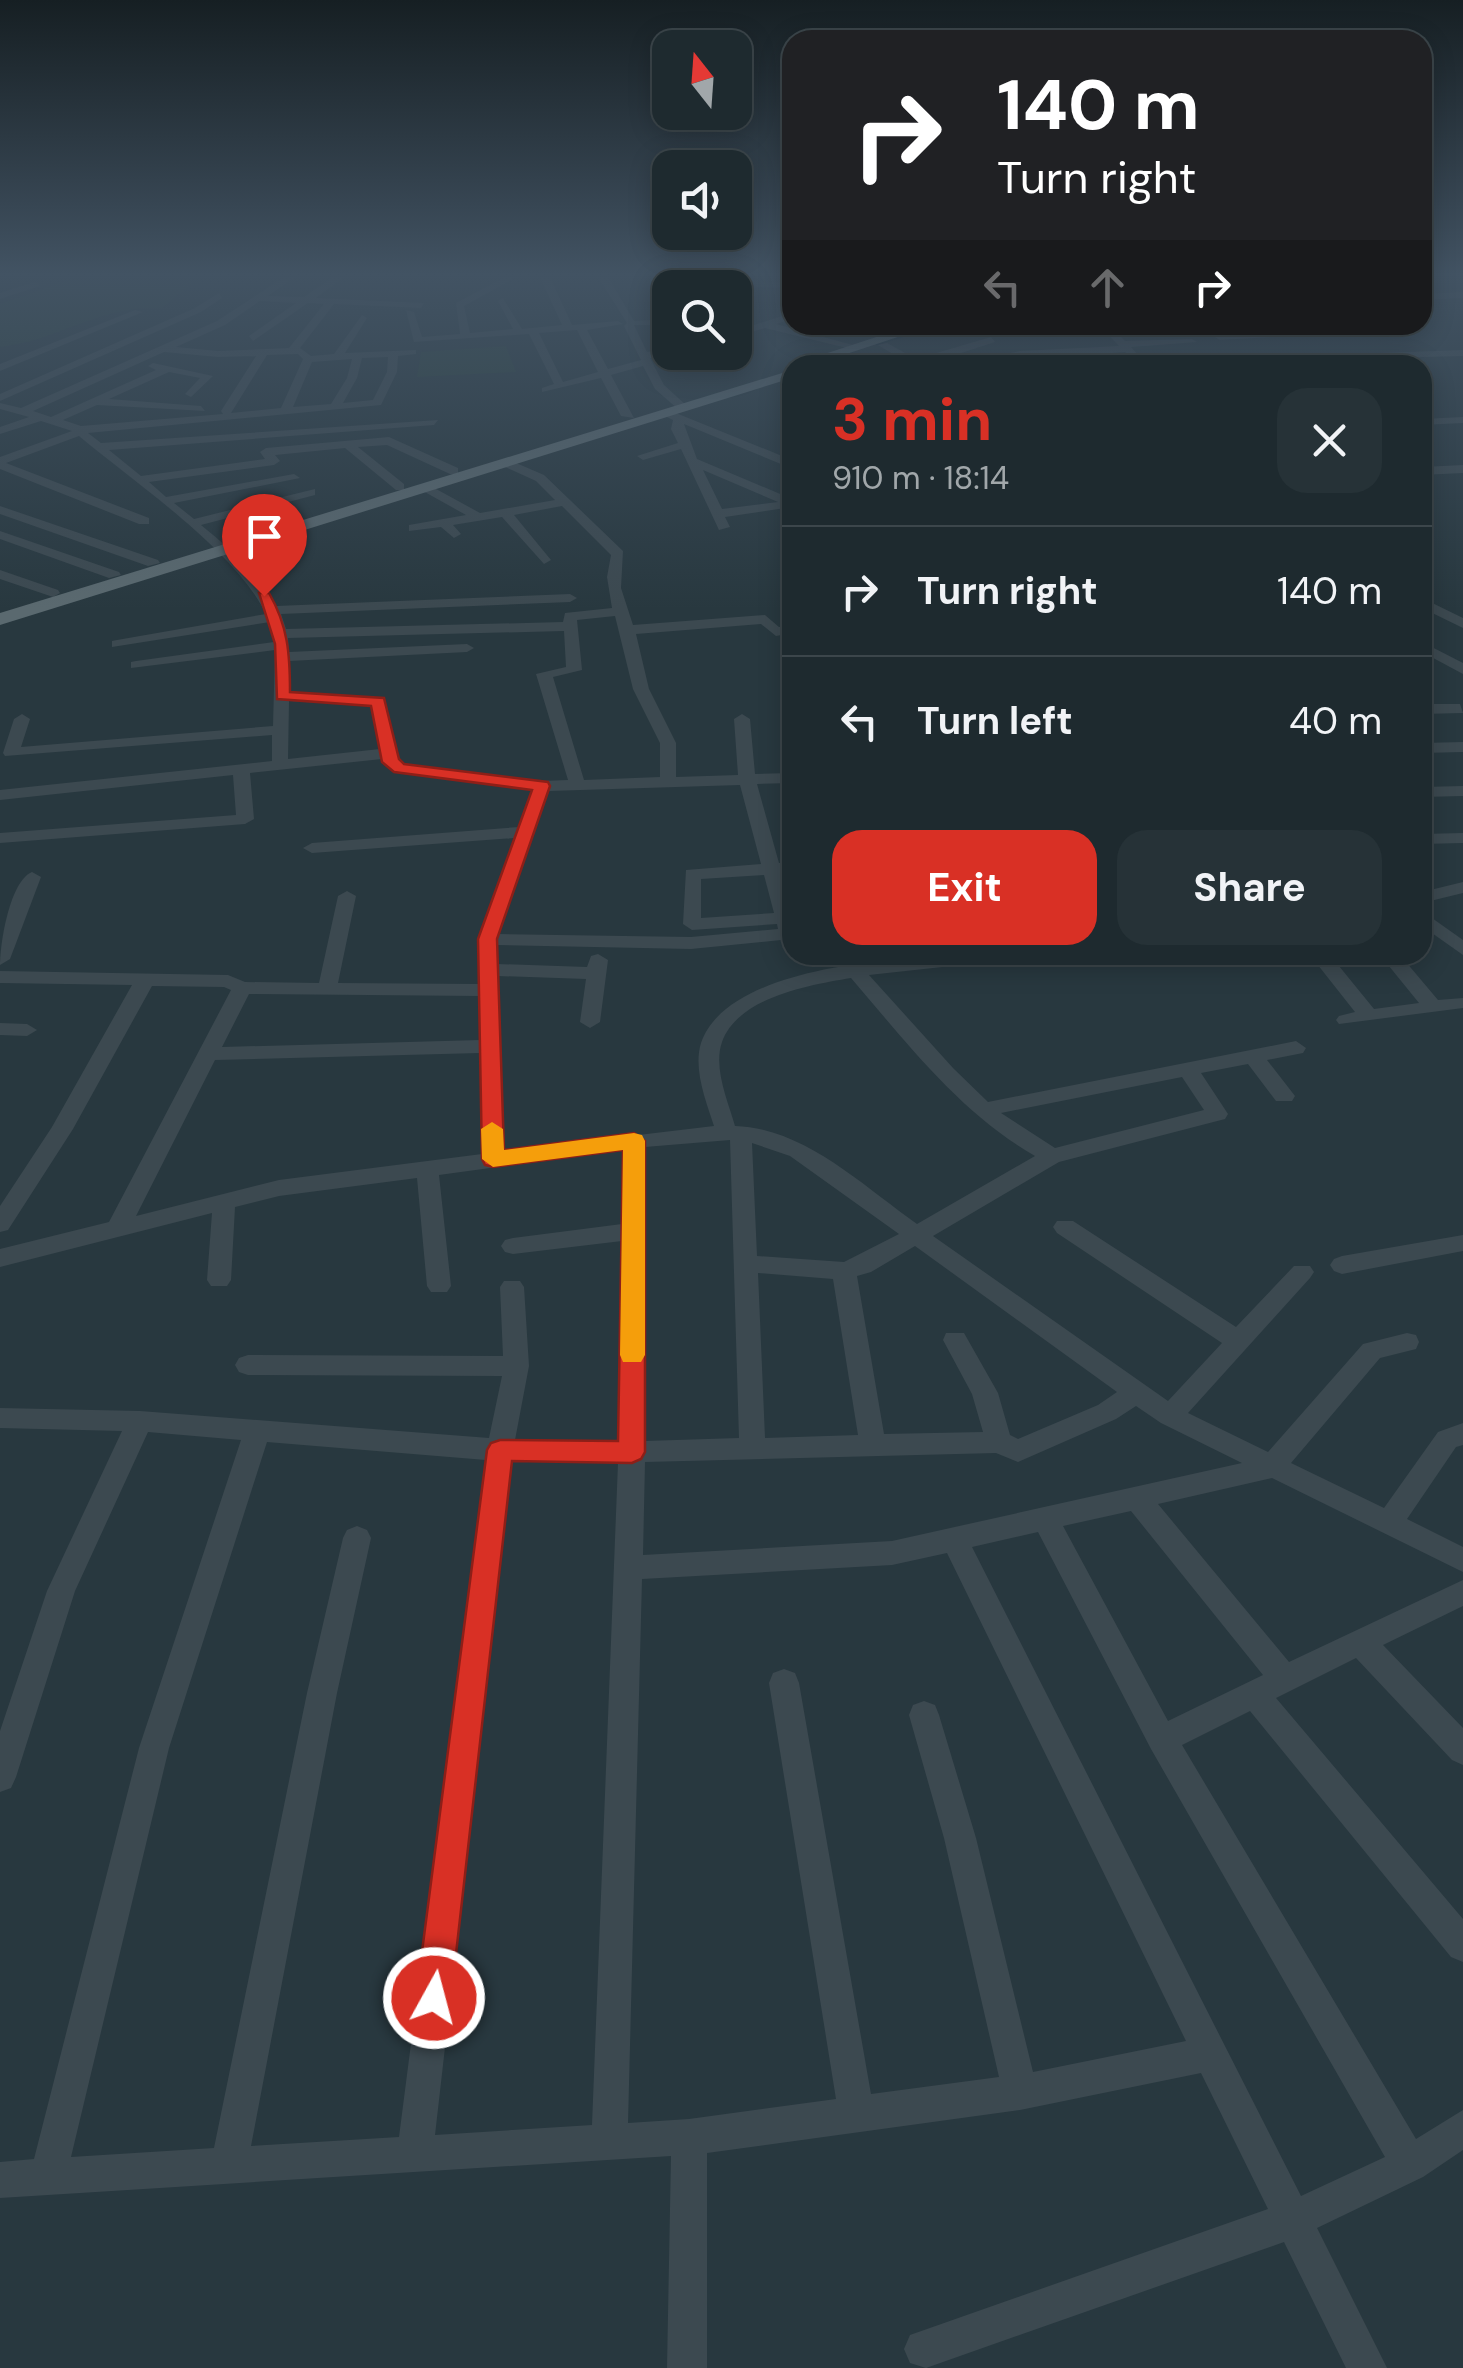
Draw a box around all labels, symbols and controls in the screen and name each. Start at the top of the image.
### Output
north arrow [652,30,752,130]
map controls [652,30,752,370]
text: 140 m [997,60,1200,151]
icon: right [832,70,962,200]
text: Turn right [997,148,1196,207]
button: sound [652,150,752,250]
icon: left [975,260,1030,315]
icon: ahead [1080,260,1135,315]
icon: right [1185,260,1240,315]
button: search [652,270,752,370]
text: 3 min [832,380,992,459]
button: close [1277,388,1382,493]
text: 910 m · 18:14 [832,457,1009,499]
pin [222,494,307,597]
icon: arrive [237,509,292,564]
icon: right [832,564,887,619]
text: Turn right [917,566,1098,616]
text: 140 m [1277,566,1382,616]
icon: left [832,694,887,749]
text: Turn left [917,696,1073,746]
text: 40 m [1289,696,1382,746]
button: Exit [832,830,1097,945]
button: Share [1117,830,1382,945]
position arrow [382,1946,486,2050]

